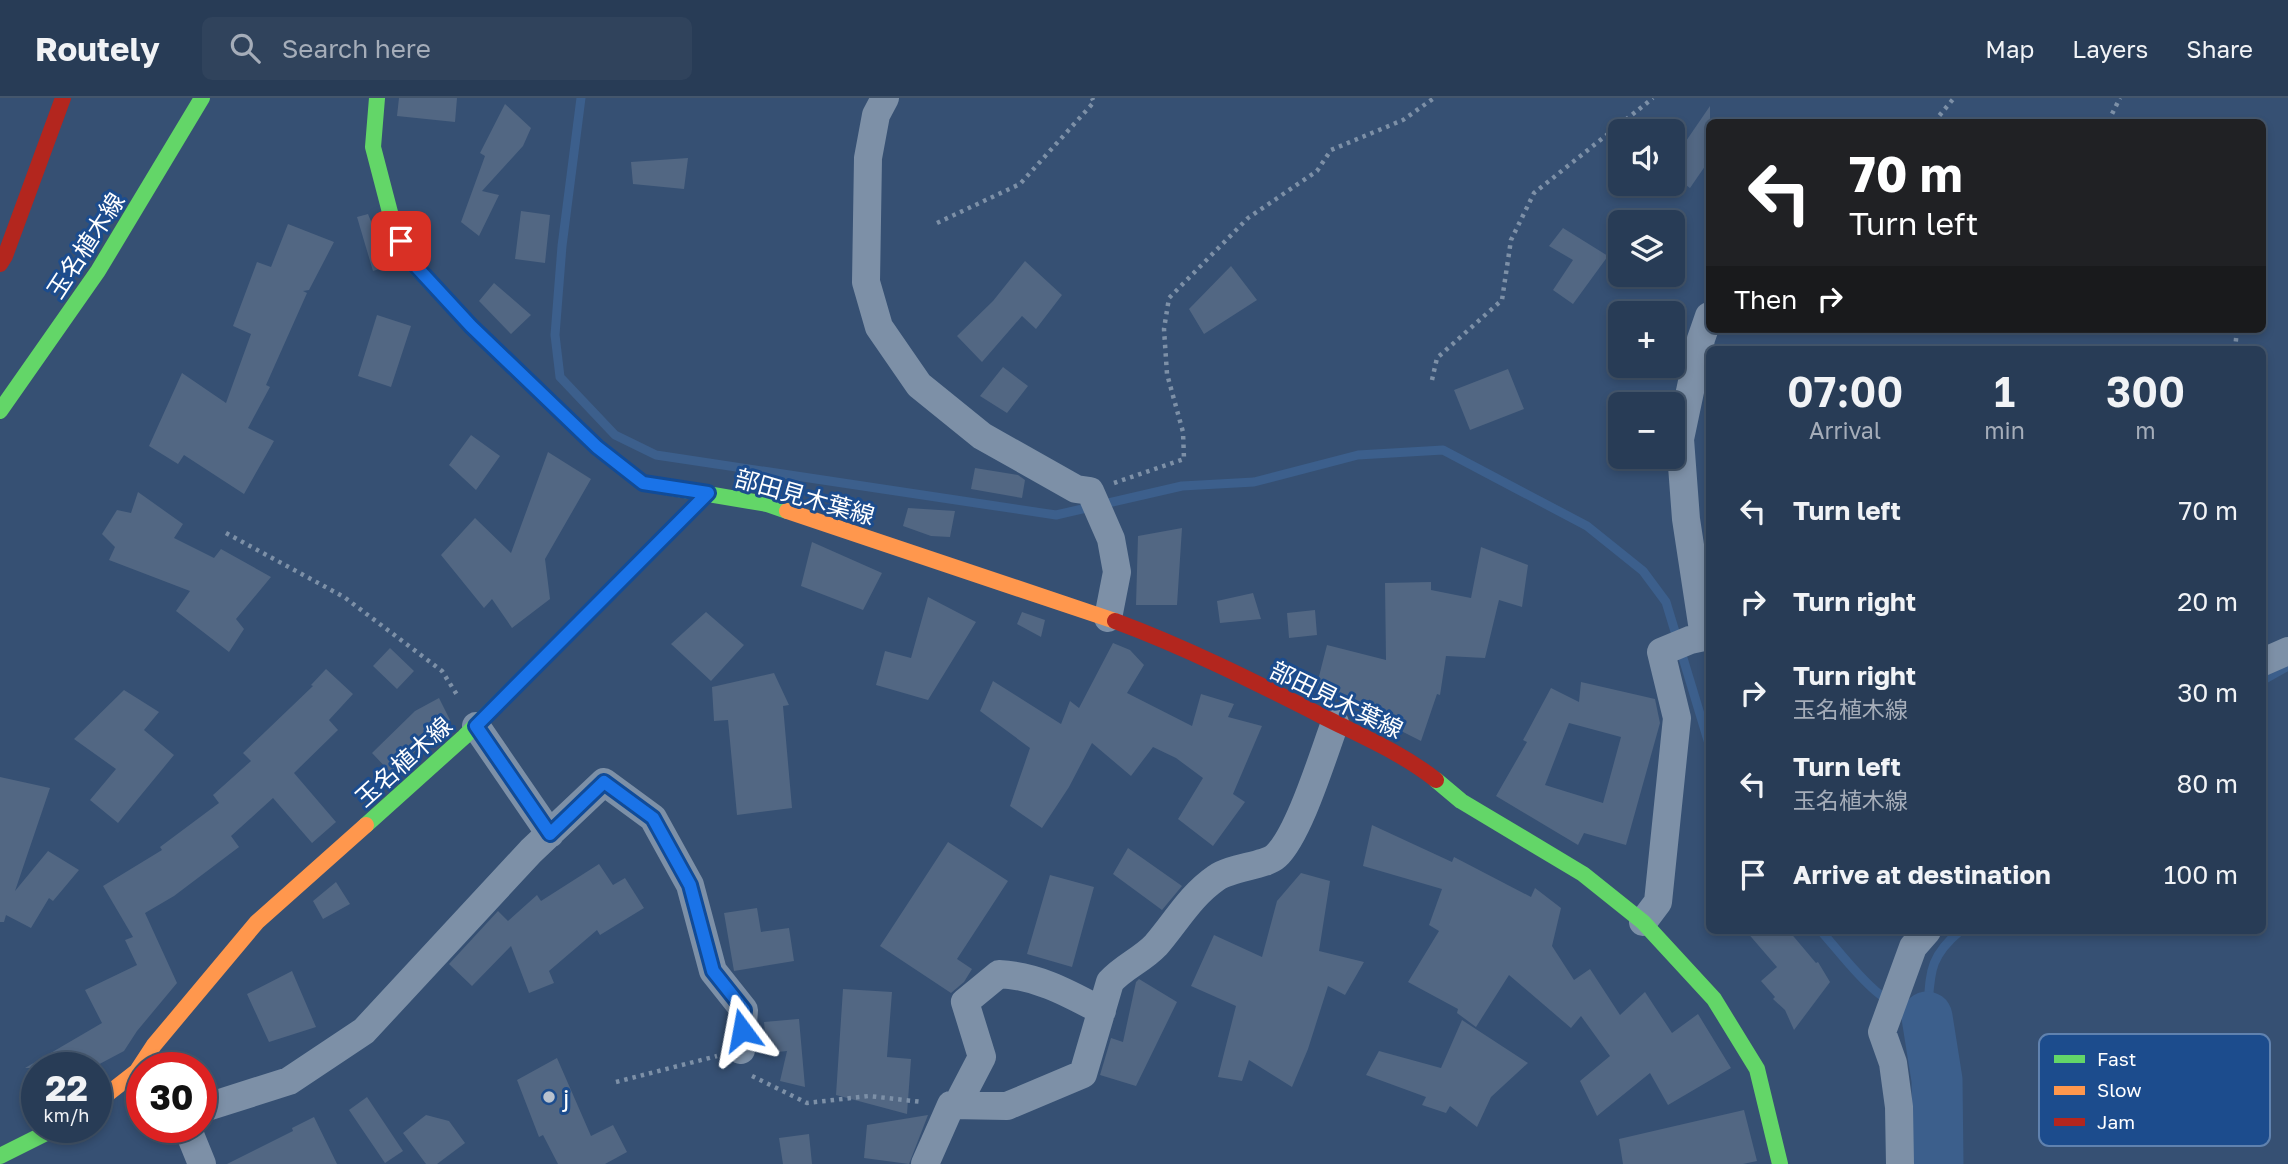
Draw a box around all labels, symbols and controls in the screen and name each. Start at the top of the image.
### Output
search box [202,17,692,80]
text: Routely [35,29,160,68]
icon: search [226,29,264,67]
text: Search here [282,33,431,64]
text: Map [1985,34,2034,63]
text: Layers [2072,34,2148,63]
text: Share [2186,34,2253,63]
map controls [1608,119,1685,469]
button: sound [1608,119,1685,196]
text: 70 m [1849,144,1963,203]
icon: left [1734,147,1825,238]
street label: 玉名植木線 [40,187,130,303]
text: Turn left [1849,204,1978,242]
button: layers [1608,210,1685,287]
pin [371,211,431,271]
icon: arrive [382,222,420,260]
icon: right [1811,280,1849,318]
text: Then [1734,284,1797,315]
button: + [1608,301,1685,378]
text: 07:00 [1787,366,1903,416]
text: 1 [1994,366,2015,416]
text: 300 [2106,366,2185,416]
button: − [1608,392,1685,469]
text: Arrival [1809,416,1881,444]
text: min [1984,416,2025,444]
text: m [2135,416,2156,444]
street label: 部田見木葉線 [732,462,878,530]
icon: left [1734,492,1772,530]
text: Turn left [1793,495,1901,526]
text: 70 m [2179,495,2238,526]
icon: right [1734,583,1772,621]
text: Turn right [1793,586,1916,617]
text: 20 m [2177,586,2238,617]
street label: 部田見木葉線 [1266,654,1408,744]
text: Turn right [1793,660,1916,691]
icon: right [1734,674,1772,712]
text: 30 m [2177,677,2238,708]
text: 玉名植木線 [1793,695,1908,723]
street label: 玉名植木線 [349,710,457,812]
text: Turn left [1793,751,1901,782]
icon: left [1734,765,1772,803]
text: 80 m [2177,768,2238,799]
text: 玉名植木線 [1793,786,1908,814]
icon: arrive [1734,856,1772,894]
text: Arrive at destination [1793,859,2051,890]
text: 100 m [2164,859,2238,890]
position arrow [705,993,779,1067]
legend [2039,1034,2270,1146]
text: Fast [2097,1047,2136,1070]
speed limit sign: 30 [126,1052,217,1143]
text: 22 [45,1067,88,1109]
text: Slow [2097,1078,2142,1101]
place label: j [562,1083,569,1112]
marker: j [541,1089,557,1105]
text: km/h [44,1104,89,1126]
text: Jam [2097,1110,2135,1133]

